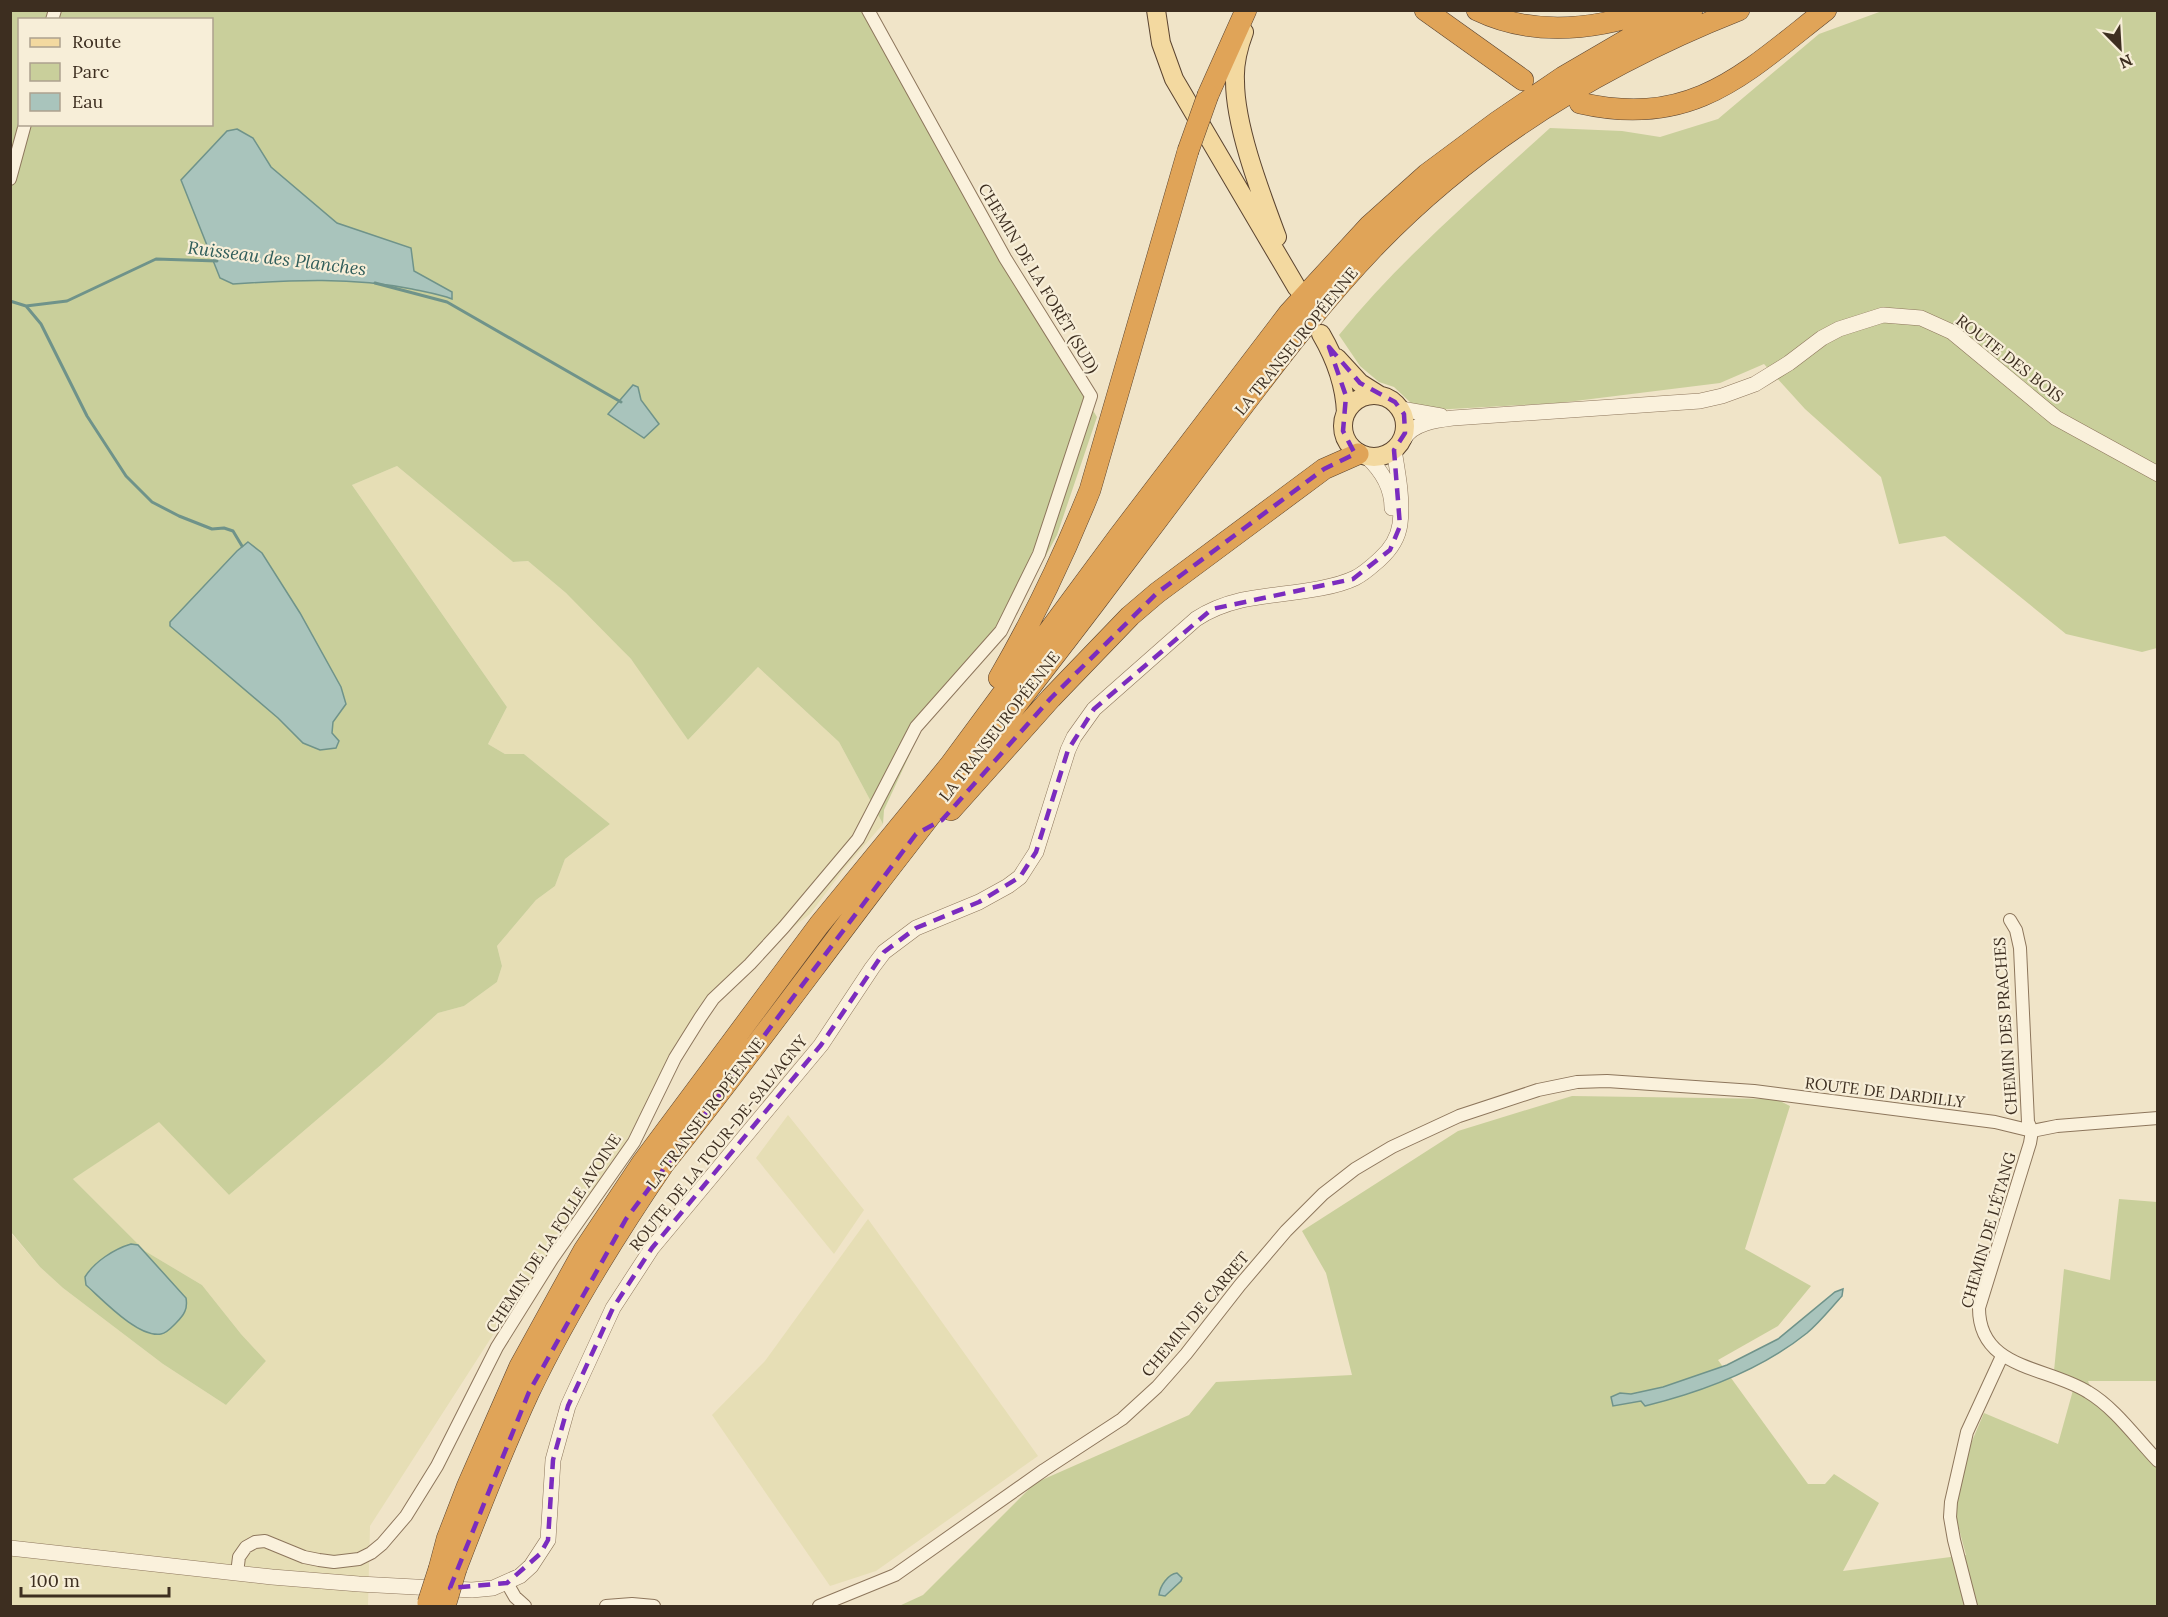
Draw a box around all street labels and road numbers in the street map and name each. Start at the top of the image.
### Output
street label: CHEMIN DE LA FORÊT (SUD) [974,180,1104,377]
street label: LA TRANSEUROPÉENNE [1230,263,1362,419]
street label: ROUTE DES BOIS [1952,310,2068,406]
street label: LA TRANSEUROPÉENNE [934,647,1064,805]
street label: CHEMIN DES PRACHES [1989,936,2021,1116]
street label: ROUTE DE LA TOUR-DE-SALVAGNY [625,1030,812,1255]
street label: LA TRANSEUROPÉENNE [641,1033,769,1193]
street label: ROUTE DE DARDILLY [1804,1072,1967,1112]
street label: CHEMIN DE LA FOLLE AVOINE [481,1130,625,1336]
street label: CHEMIN DE L'ÉTANG [1956,1150,2020,1310]
street label: CHEMIN DE CARRET [1137,1247,1253,1381]

